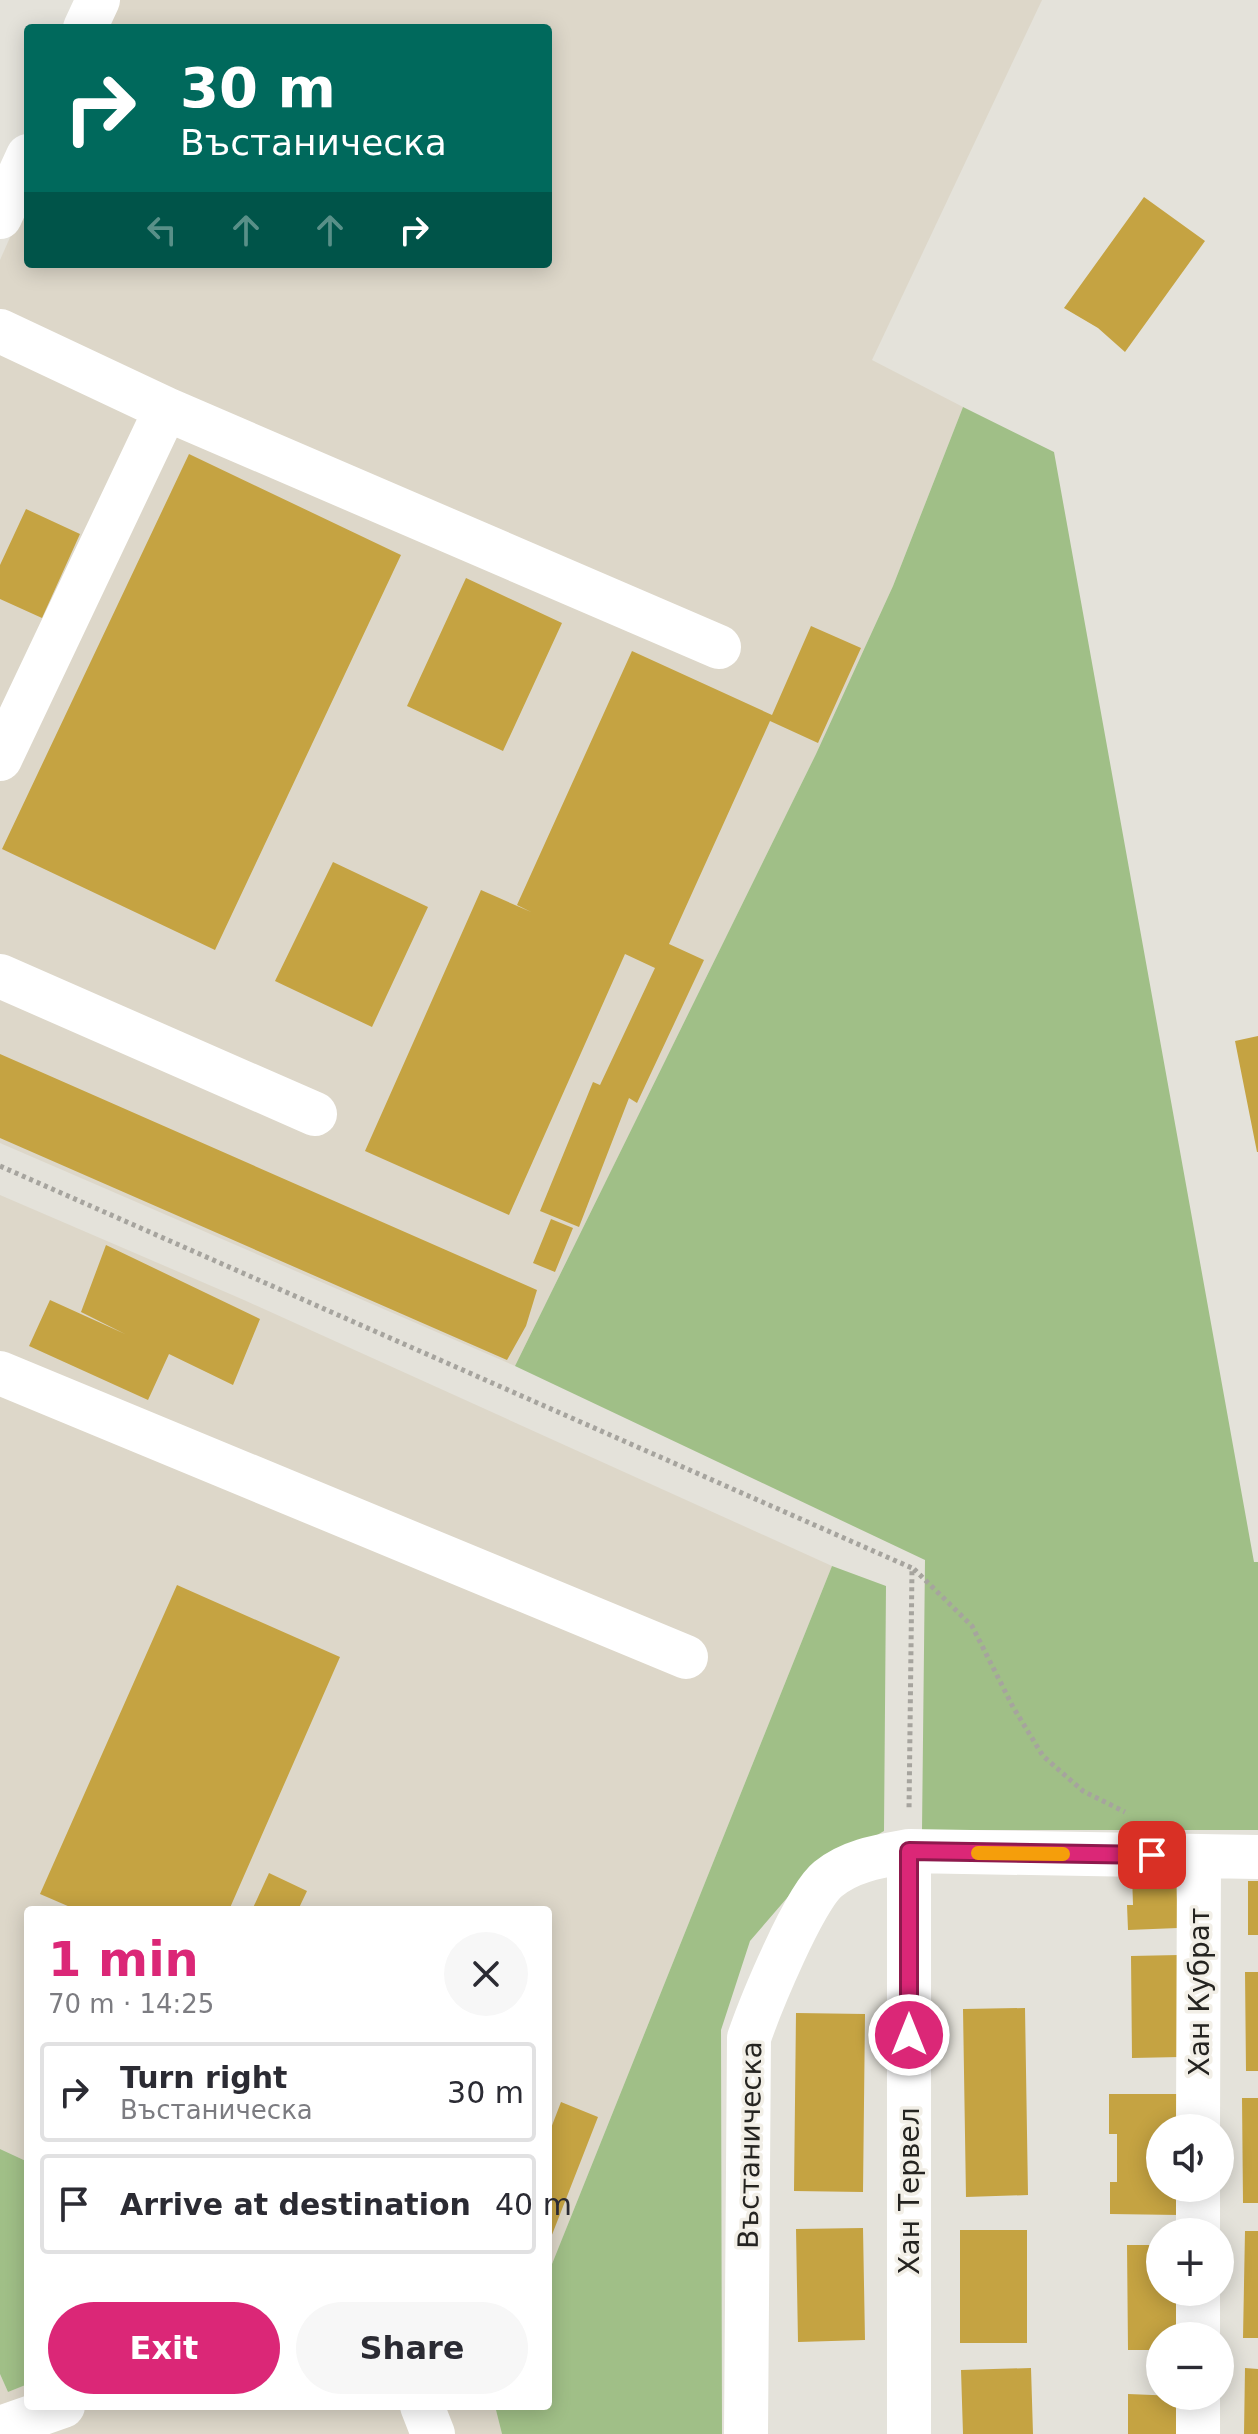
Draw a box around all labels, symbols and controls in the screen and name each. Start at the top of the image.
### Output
text: 30 m [180,55,336,120]
icon: right [48,56,152,160]
text: Въстаническа [180,122,447,163]
icon: left [140,208,184,252]
icon: ahead [224,208,268,252]
icon: ahead [308,208,352,252]
icon: right [392,208,436,252]
pin [1118,1821,1186,1889]
icon: arrive [1130,1833,1174,1877]
street label: Хан Кубрат [1183,1908,1216,2076]
text: 1 min [48,1931,199,1987]
button: close [444,1932,528,2016]
text: 70 m · 14:25 [48,1989,214,2019]
position arrow [867,1993,951,2077]
street label: Въстаническа [732,2041,768,2249]
text: Turn right [120,2060,287,2095]
icon: right [52,2070,96,2114]
text: 30 m [447,2075,524,2110]
text: Въстаническа [120,2095,313,2125]
street label: Хан Тервел [893,2107,926,2275]
map controls [1146,2114,1234,2410]
button: sound [1146,2114,1234,2202]
icon: arrive [52,2182,96,2226]
text: Arrive at destination [120,2187,471,2222]
text: 40 m [495,2187,572,2222]
button: + [1146,2218,1234,2306]
button: Exit [48,2302,280,2394]
button: Share [296,2302,528,2394]
button: − [1146,2322,1234,2410]

